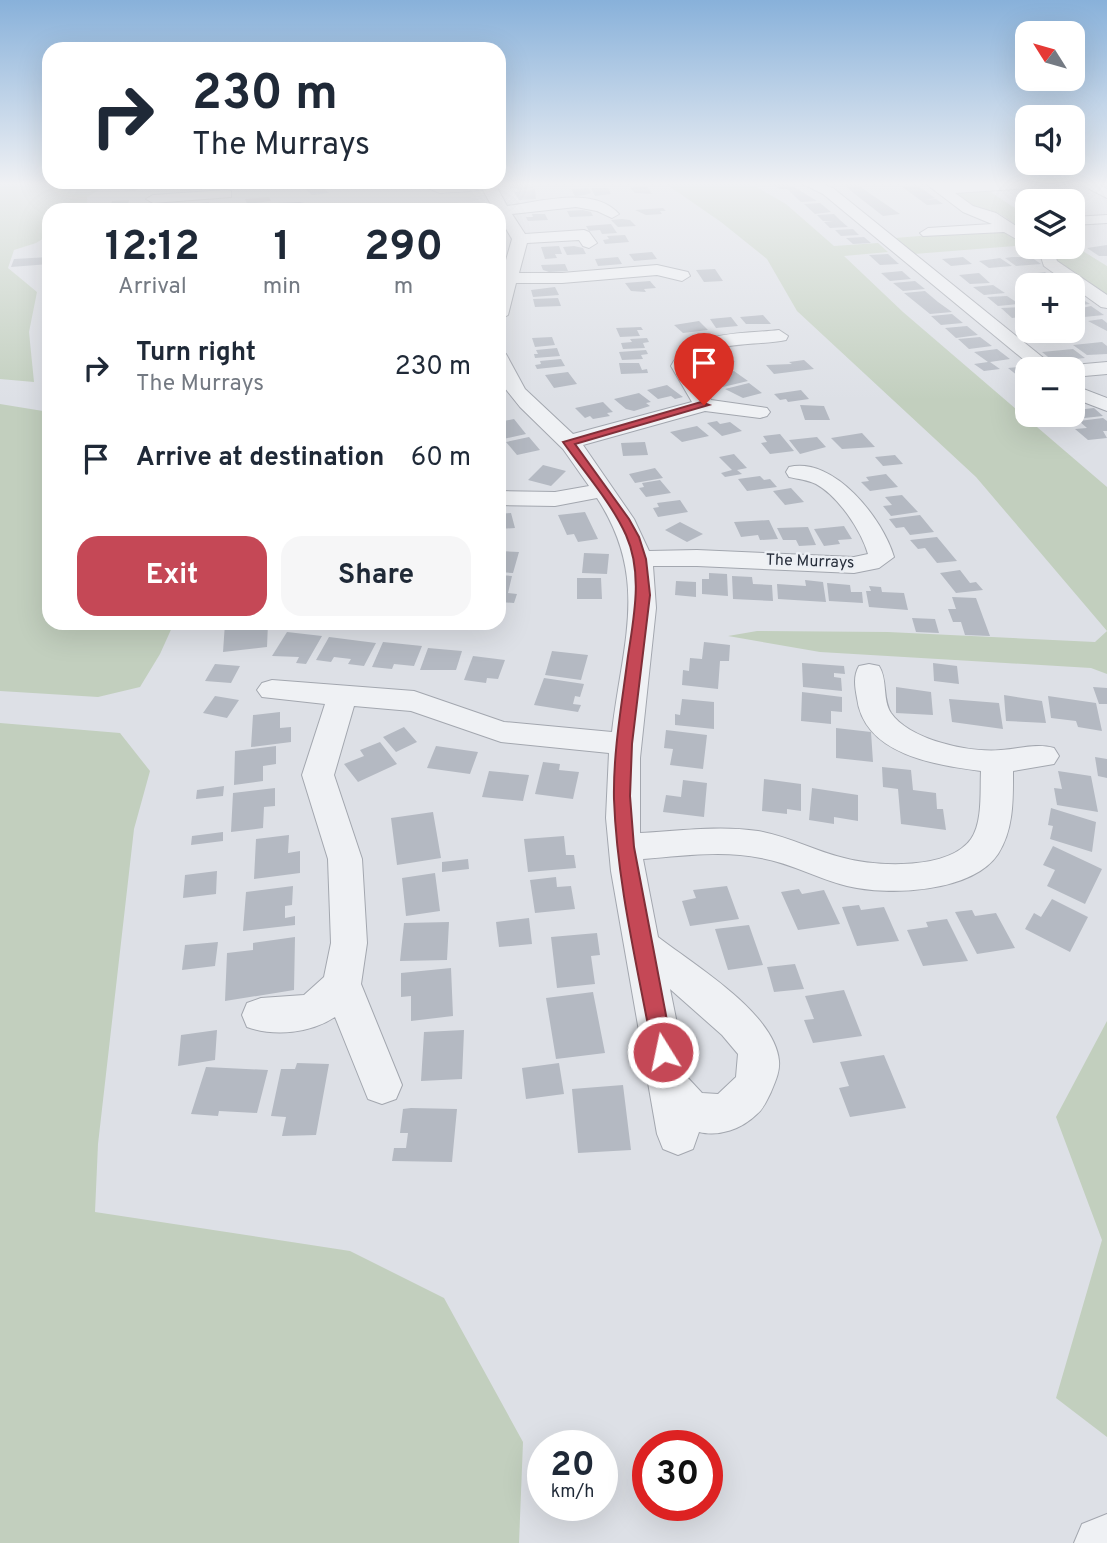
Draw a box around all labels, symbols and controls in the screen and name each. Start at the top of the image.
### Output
north arrow [1015,21,1085,91]
map controls [1015,21,1085,427]
text: 230 m [192,65,338,127]
icon: right [77,70,168,161]
button: sound [1015,105,1085,175]
text: The Murrays [192,126,370,166]
button: layers [1015,189,1085,259]
text: 12:12 [105,222,200,275]
text: 1 [274,222,290,275]
text: 290 [364,222,443,275]
text: Arrival [118,273,187,302]
text: min [263,273,301,302]
text: m [394,273,413,302]
button: + [1015,273,1085,343]
pin [674,333,734,405]
text: Turn right [136,337,256,370]
icon: arrive [685,344,723,382]
icon: right [77,349,115,387]
text: 230 m [395,351,471,384]
button: − [1015,357,1085,427]
text: The Murrays [136,370,264,399]
icon: arrive [77,440,115,478]
text: Arrive at destination [136,442,384,475]
text: 60 m [411,442,471,475]
button: Exit [77,536,267,616]
button: Share [281,536,471,616]
street label: The Murrays [765,550,855,574]
position arrow [626,1015,700,1089]
speed limit sign: 30 [632,1430,723,1521]
text: 20 [550,1444,595,1488]
text: km/h [551,1481,594,1504]

